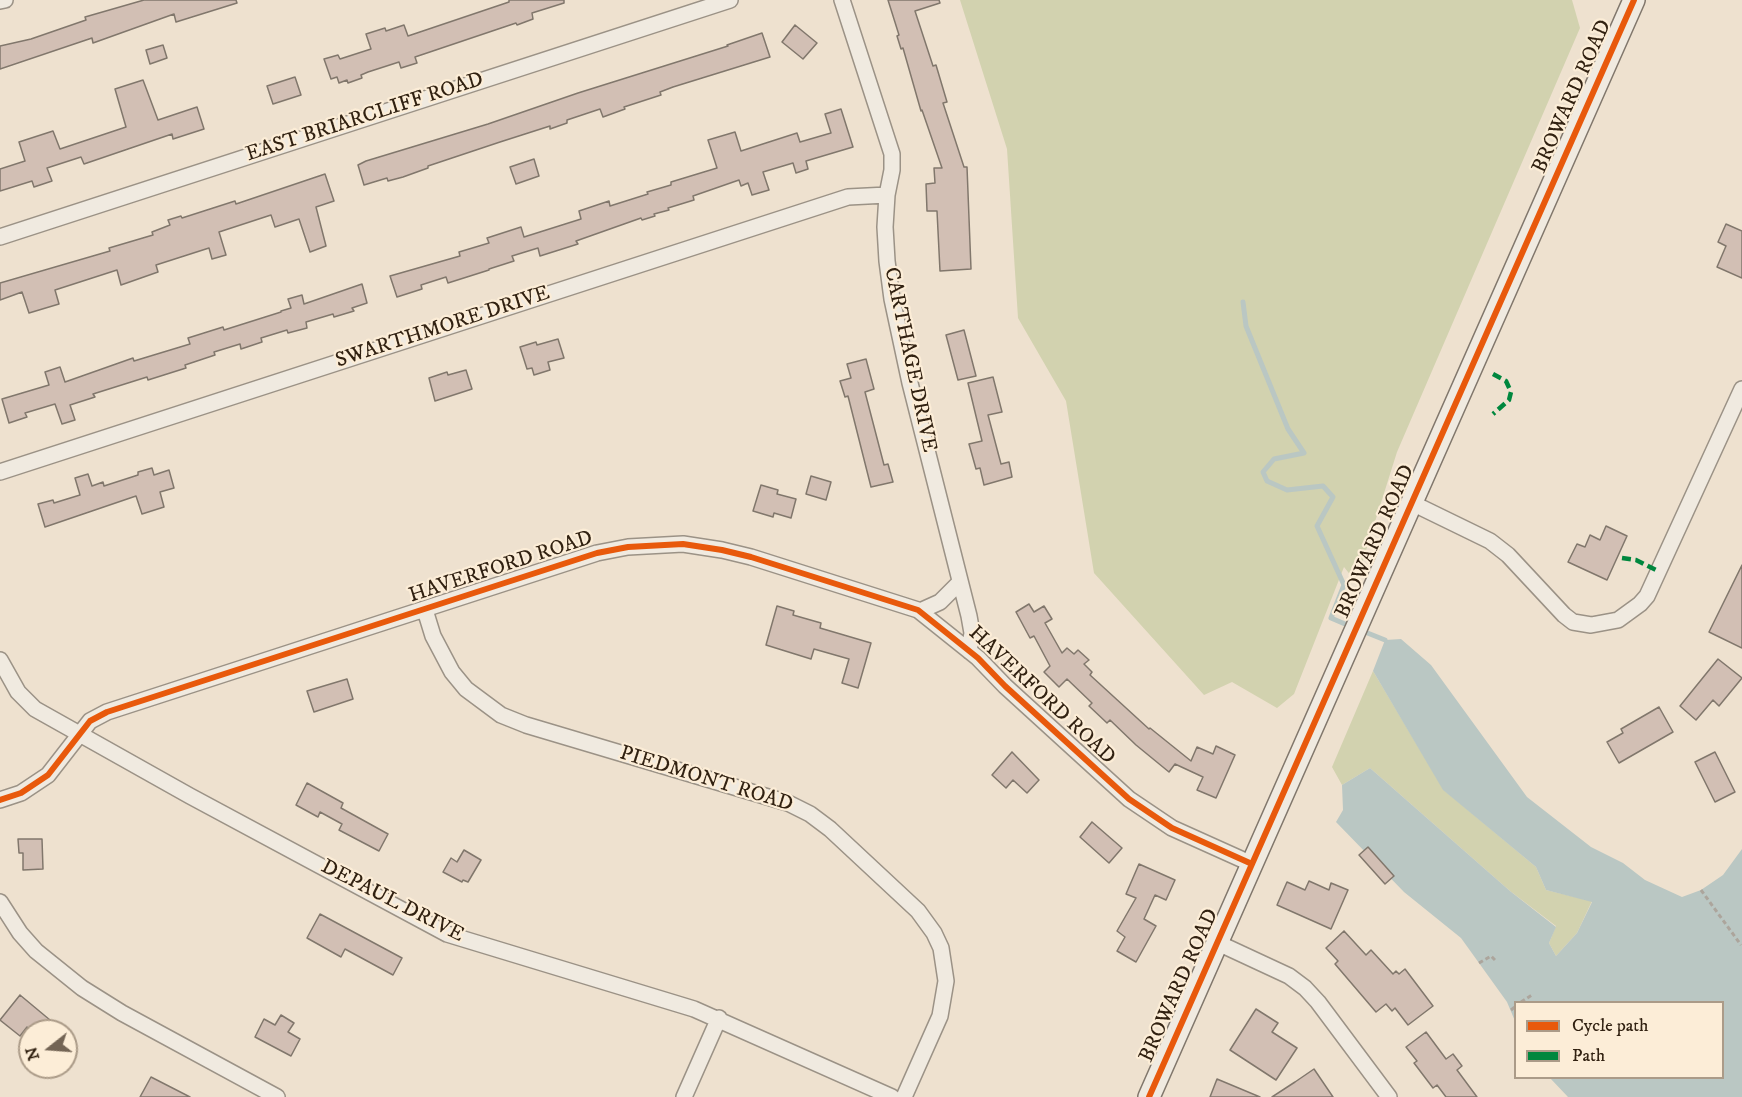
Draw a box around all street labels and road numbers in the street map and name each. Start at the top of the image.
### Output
street label: BROWARD ROAD [1528,16,1618,178]
street label: EAST BRIARCLIFF ROAD [243,68,487,168]
street label: CARTHAGE DRIVE [877,265,941,455]
street label: SWARTHMORE DRIVE [333,281,553,375]
street label: BROWARD ROAD [1331,461,1421,623]
street label: HAVERFORD ROAD [406,526,596,610]
street label: HAVERFORD ROAD [962,621,1120,771]
street label: PIEDMONT ROAD [616,742,796,818]
street label: DEPAUL DRIVE [316,855,468,949]
street label: BROWARD ROAD [1135,905,1225,1067]

